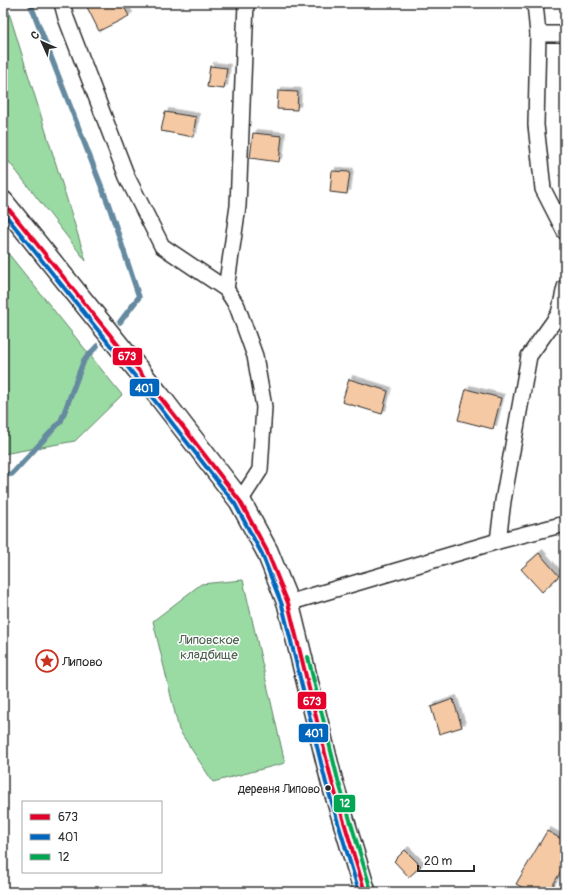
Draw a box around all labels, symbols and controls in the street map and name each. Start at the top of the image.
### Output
north arrow [22,22,62,62]
text: С [28,28,42,42]
line badge: 673 [112,347,143,366]
text: 673 [118,350,136,363]
line badge: 401 [129,378,160,397]
text: 401 [134,382,153,395]
park label: Липовское кладбище [178,632,240,663]
place icon: Липово [34,648,60,674]
place label: Липово [61,654,103,670]
line badge: 673 [297,691,327,710]
text: 673 [303,695,321,708]
line badge: 401 [298,723,329,743]
text: 401 [304,727,323,740]
place label: деревня Липово [238,782,321,797]
marker: деревня Липово [323,783,333,793]
line badge: 12 [333,794,356,813]
text: 12 [340,797,350,810]
legend [22,801,162,873]
text: 673 [58,810,78,825]
text: 401 [58,830,78,845]
scale bar [418,847,474,873]
text: 12 [58,850,70,865]
text: 20 m [424,854,453,869]

